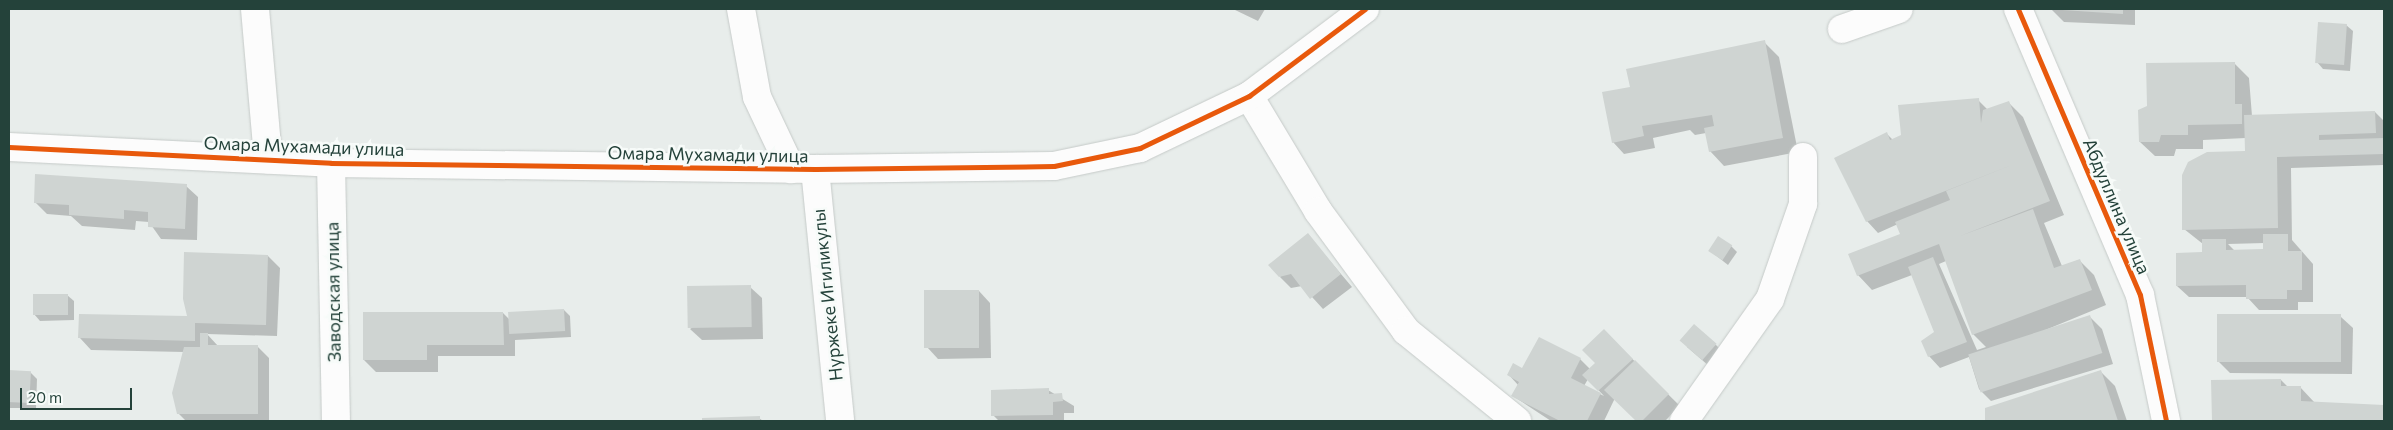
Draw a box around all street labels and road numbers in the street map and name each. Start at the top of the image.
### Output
street label: Омара Мухамади улица [203,132,405,160]
street label: Абдуллина улица [2079,135,2155,277]
street label: Омара Мухамади улица [607,141,809,167]
street label: Нуржеке Игиликулы [807,208,847,382]
street label: Заводская улица [321,222,345,362]

